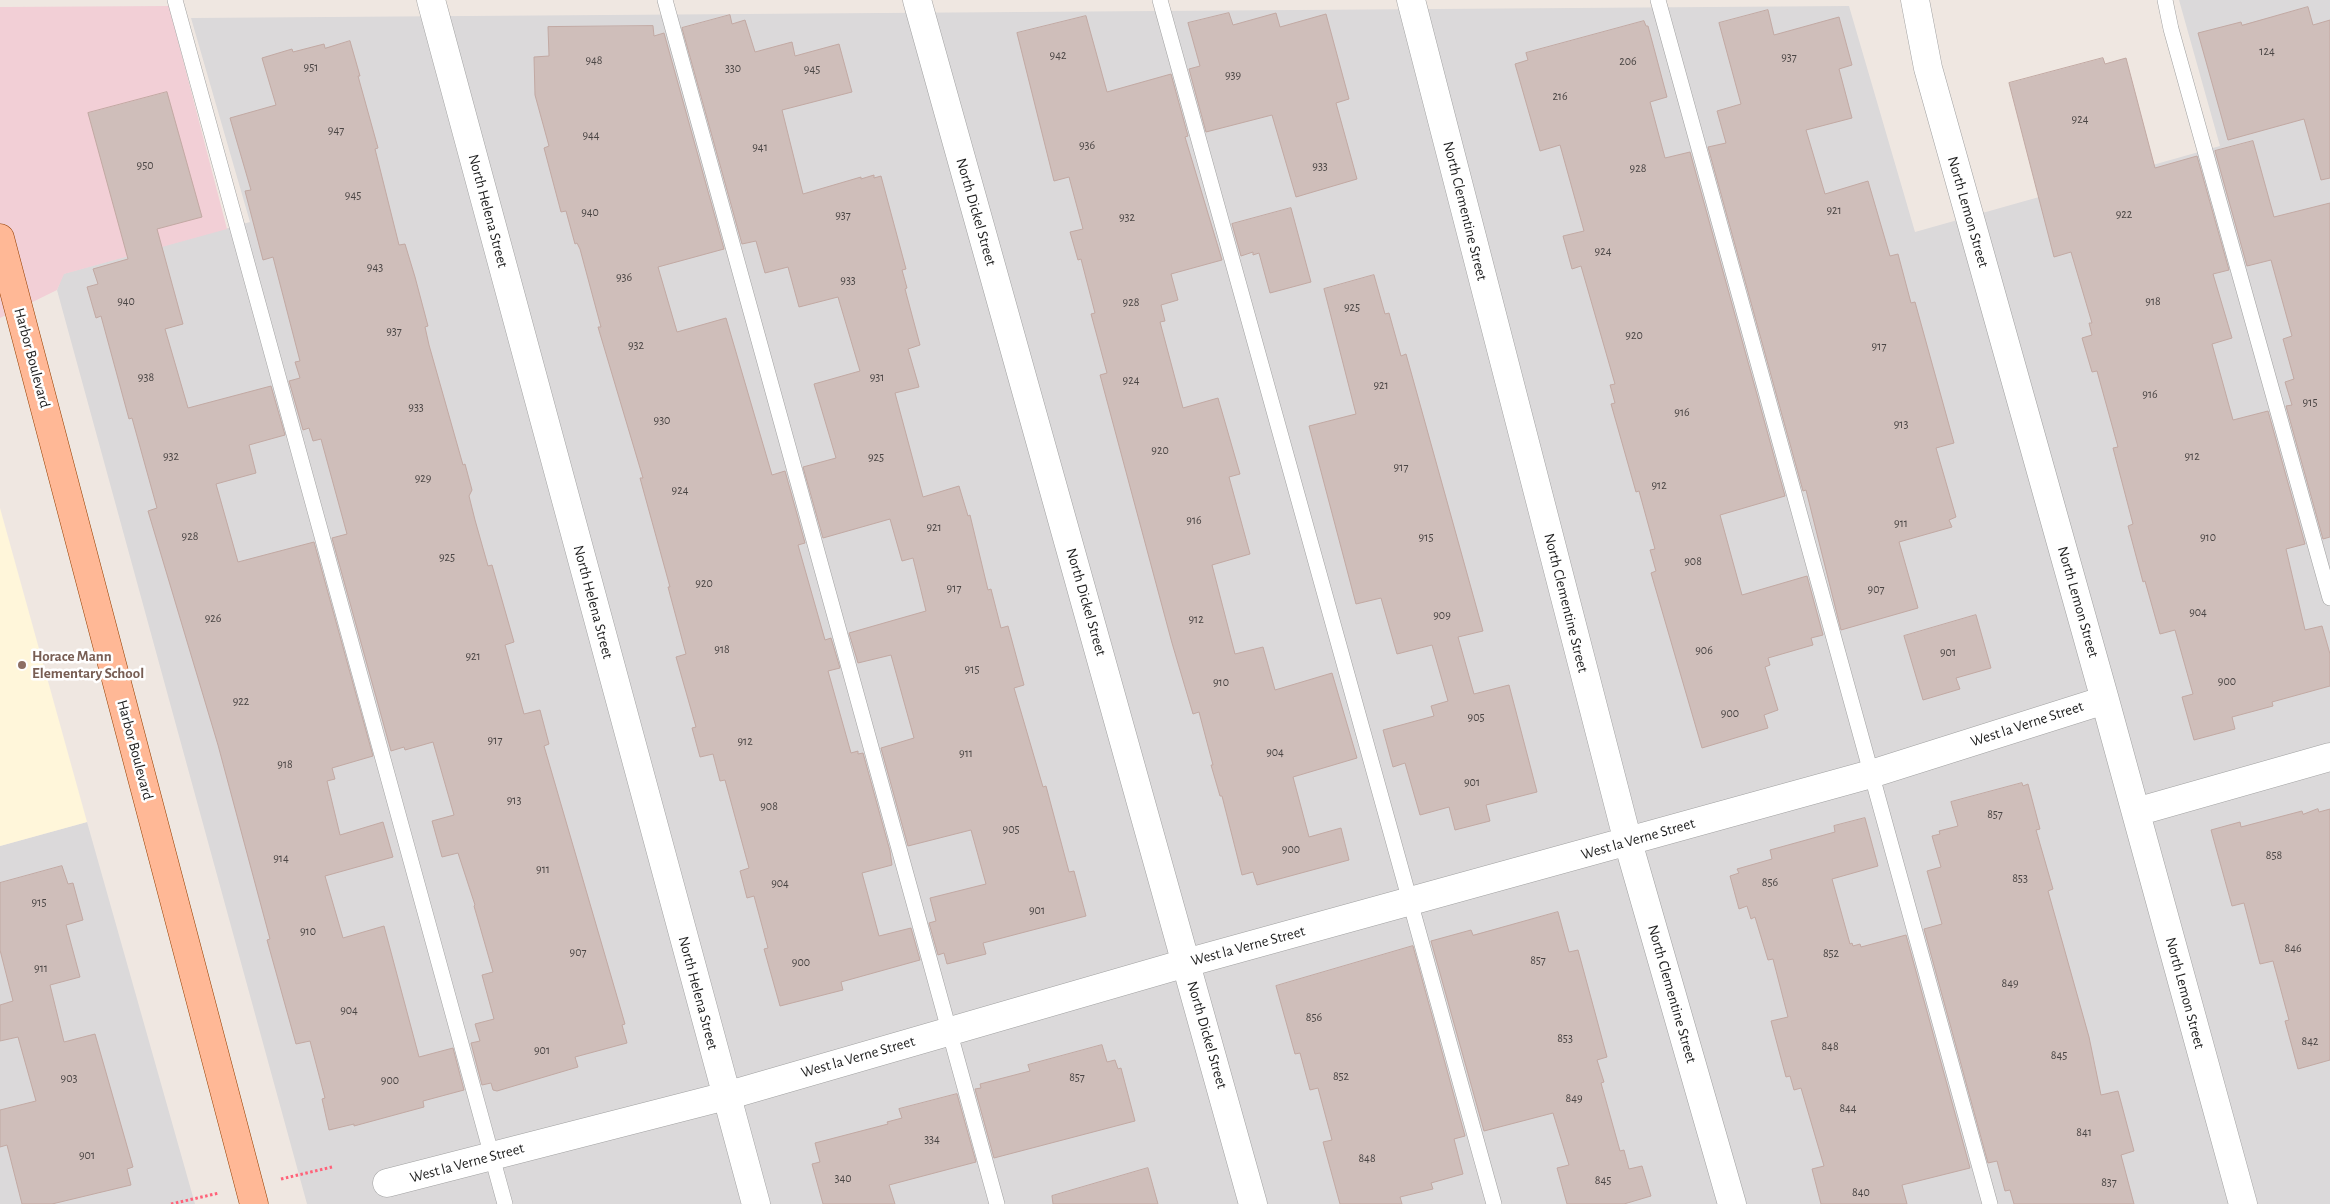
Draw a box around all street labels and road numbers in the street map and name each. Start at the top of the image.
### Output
street label: North Clementine Street [1439,139,1491,283]
street label: North Helena Street [464,152,512,270]
street label: North Lemon Street [1944,154,1992,270]
street label: North Dickel Street [952,156,1000,268]
street label: Harbor Boulevard [10,306,54,410]
street label: North Clementine Street [1540,531,1592,675]
street label: North Helena Street [569,543,617,661]
street label: North Lemon Street [2054,544,2102,660]
street label: North Dickel Street [1062,546,1110,658]
street label: West la Verne Street [1968,697,2086,751]
street label: Harbor Boulevard [113,698,157,802]
street label: West la Verne Street [1579,814,1697,864]
street label: West la Verne Street [1189,922,1307,970]
street label: North Clementine Street [1644,923,1700,1065]
street label: North Helena Street [674,934,722,1052]
street label: North Lemon Street [2161,935,2209,1051]
street label: North Dickel Street [1183,979,1231,1091]
street label: West la Verne Street [799,1032,917,1082]
street label: West la Verne Street [408,1139,526,1187]

